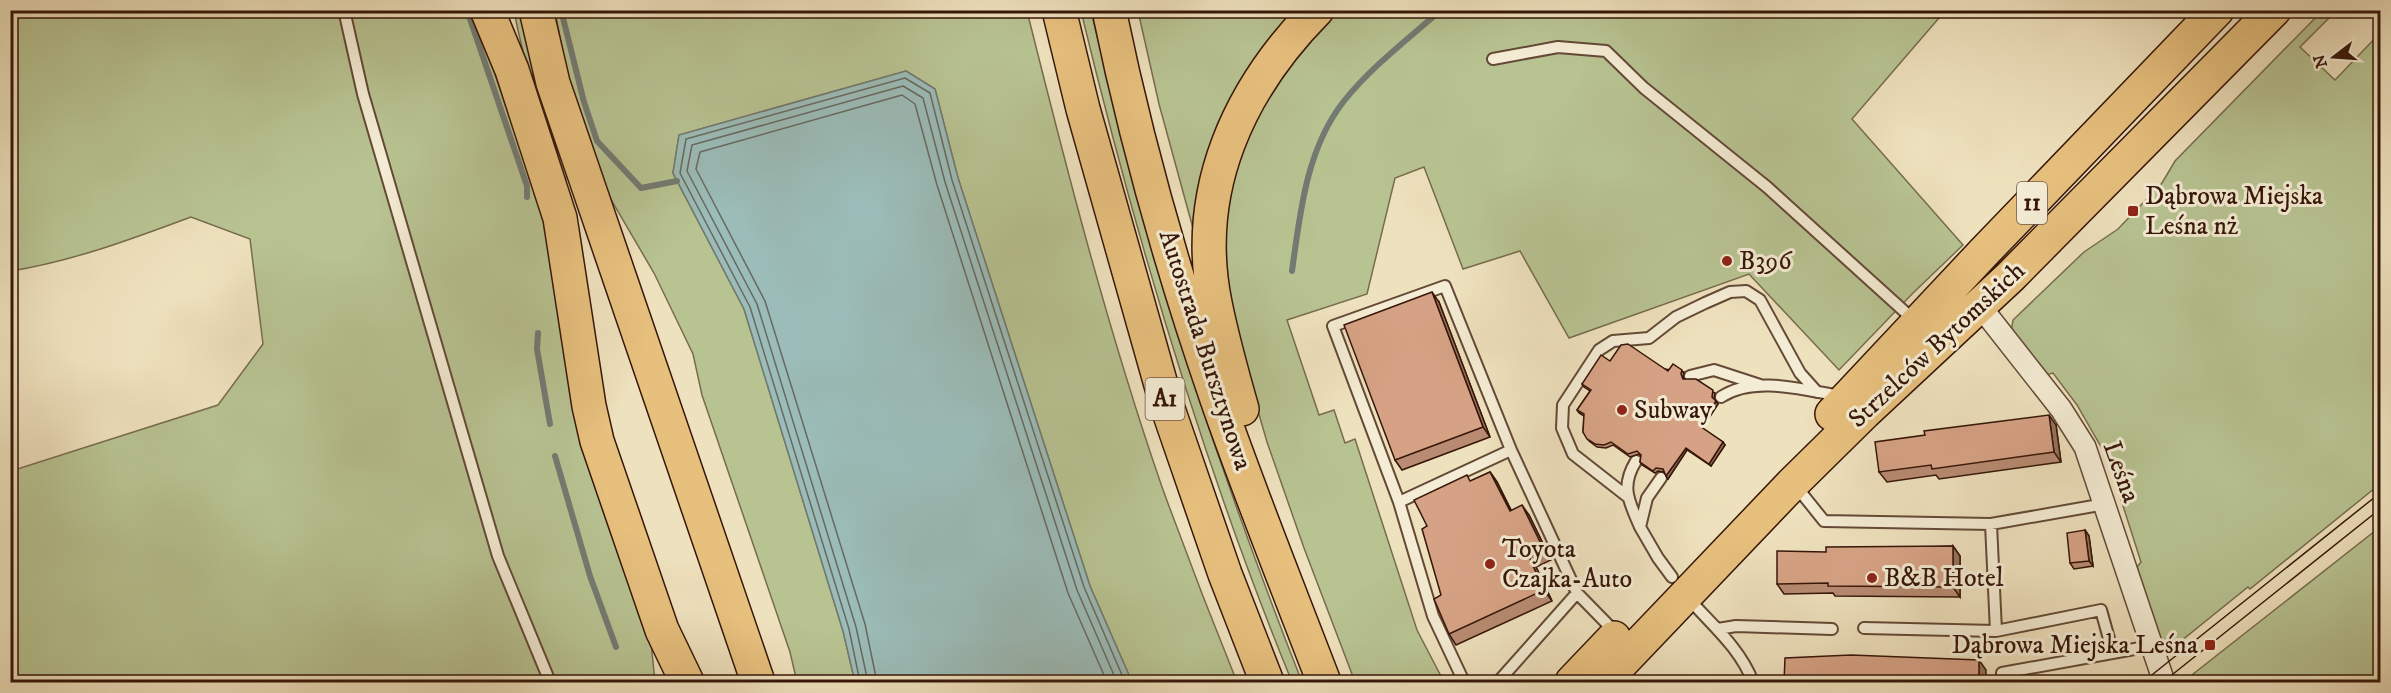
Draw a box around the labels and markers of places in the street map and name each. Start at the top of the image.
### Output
place label: Dąbrowa Miejska Leśna nż [2145,180,2323,243]
marker: Dąbrowa Miejska Leśna nż [2126,204,2140,218]
place label: B396 [1739,245,1793,278]
marker: B396 [1720,254,1734,268]
place label: Subway [1634,394,1713,427]
marker: Subway [1615,403,1629,417]
place label: Toyota Czajka-Auto [1502,533,1632,596]
marker: Toyota Czajka-Auto [1483,557,1497,571]
place label: B&B Hotel [1884,562,2004,595]
marker: B&B Hotel [1865,571,1879,585]
place label: Dąbrowa Miejska Leśna [1951,629,2198,662]
marker: Dąbrowa Miejska Leśna [2203,638,2217,652]

